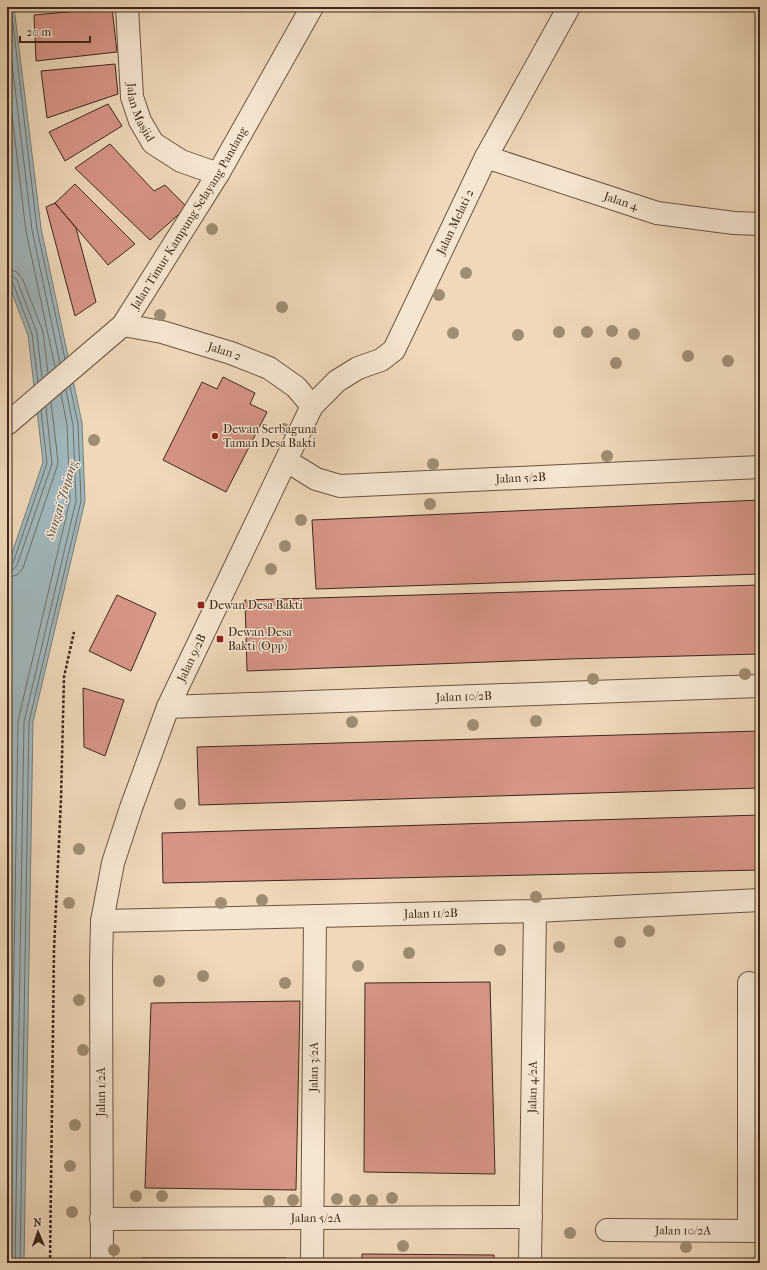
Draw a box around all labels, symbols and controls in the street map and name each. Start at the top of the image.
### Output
scale bar [20,18,90,44]
text: 20 m [26,25,51,39]
street label: Jalan Masjid [124,81,158,145]
street label: Jalan Timur Kampung Selayang Pandang [127,124,250,313]
street label: Jalan Melati 2 [433,187,477,258]
street label: Jalan 4 [601,189,641,214]
street label: Jalan 2 [205,339,243,363]
place label: Dewan Serbaguna Taman Desa Bakti [223,422,317,450]
marker: Dewan Serbaguna Taman Desa Bakti [210,431,220,441]
water label: Sungai Jinjang [42,458,80,542]
street label: Jalan 5/2B [494,470,546,486]
place label: Dewan Desa Bakti [209,598,303,612]
marker: Dewan Desa Bakti [196,600,206,610]
place label: Dewan Desa Bakti (Opp) [228,625,292,653]
street label: Jalan 9/2B [174,631,209,685]
marker: Dewan Desa Bakti (Opp) [215,634,225,644]
street label: Jalan 10/2B [435,689,492,705]
street label: Jalan 11/2B [403,906,458,921]
street label: Jalan 3/2A [306,1042,321,1093]
street label: Jalan 4/2A [525,1061,540,1114]
street label: Jalan 1/2A [94,1067,108,1118]
street label: Jalan 5/2A [290,1211,341,1225]
north arrow [18,1212,58,1252]
text: N [33,1216,43,1229]
street label: Jalan 10/2A [654,1223,711,1238]

